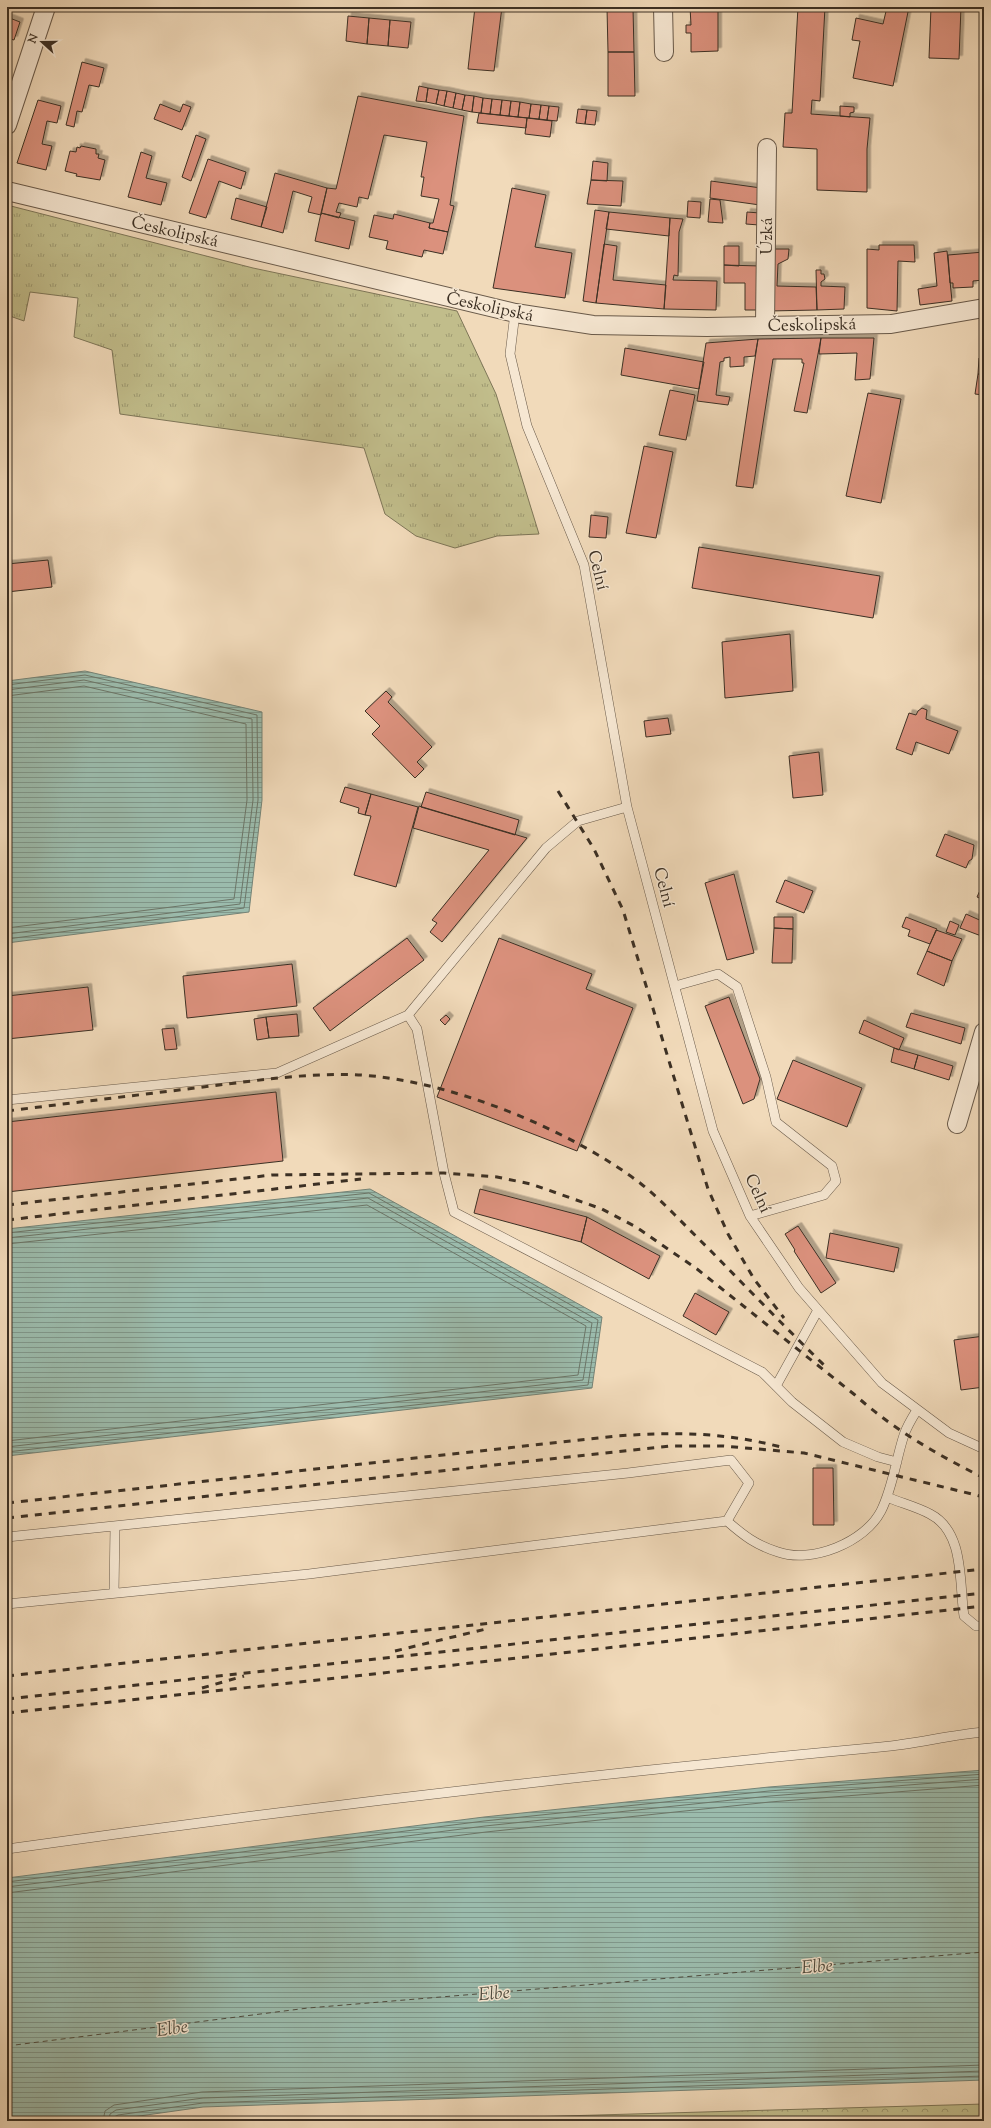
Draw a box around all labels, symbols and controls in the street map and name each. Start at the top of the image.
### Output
north arrow [22,22,62,62]
text: N [24,32,43,47]
street label: Českolipská [129,211,221,255]
street label: Úzká [756,217,780,255]
street label: Českolipská [444,287,536,329]
street label: Českolipská [767,313,857,339]
street label: Celní [580,548,614,593]
street label: Celní [646,865,680,910]
street label: Celní [738,1170,777,1218]
water label: Elbe [800,1954,834,1982]
water label: Elbe [477,1981,511,2009]
water label: Elbe [155,2015,190,2045]

